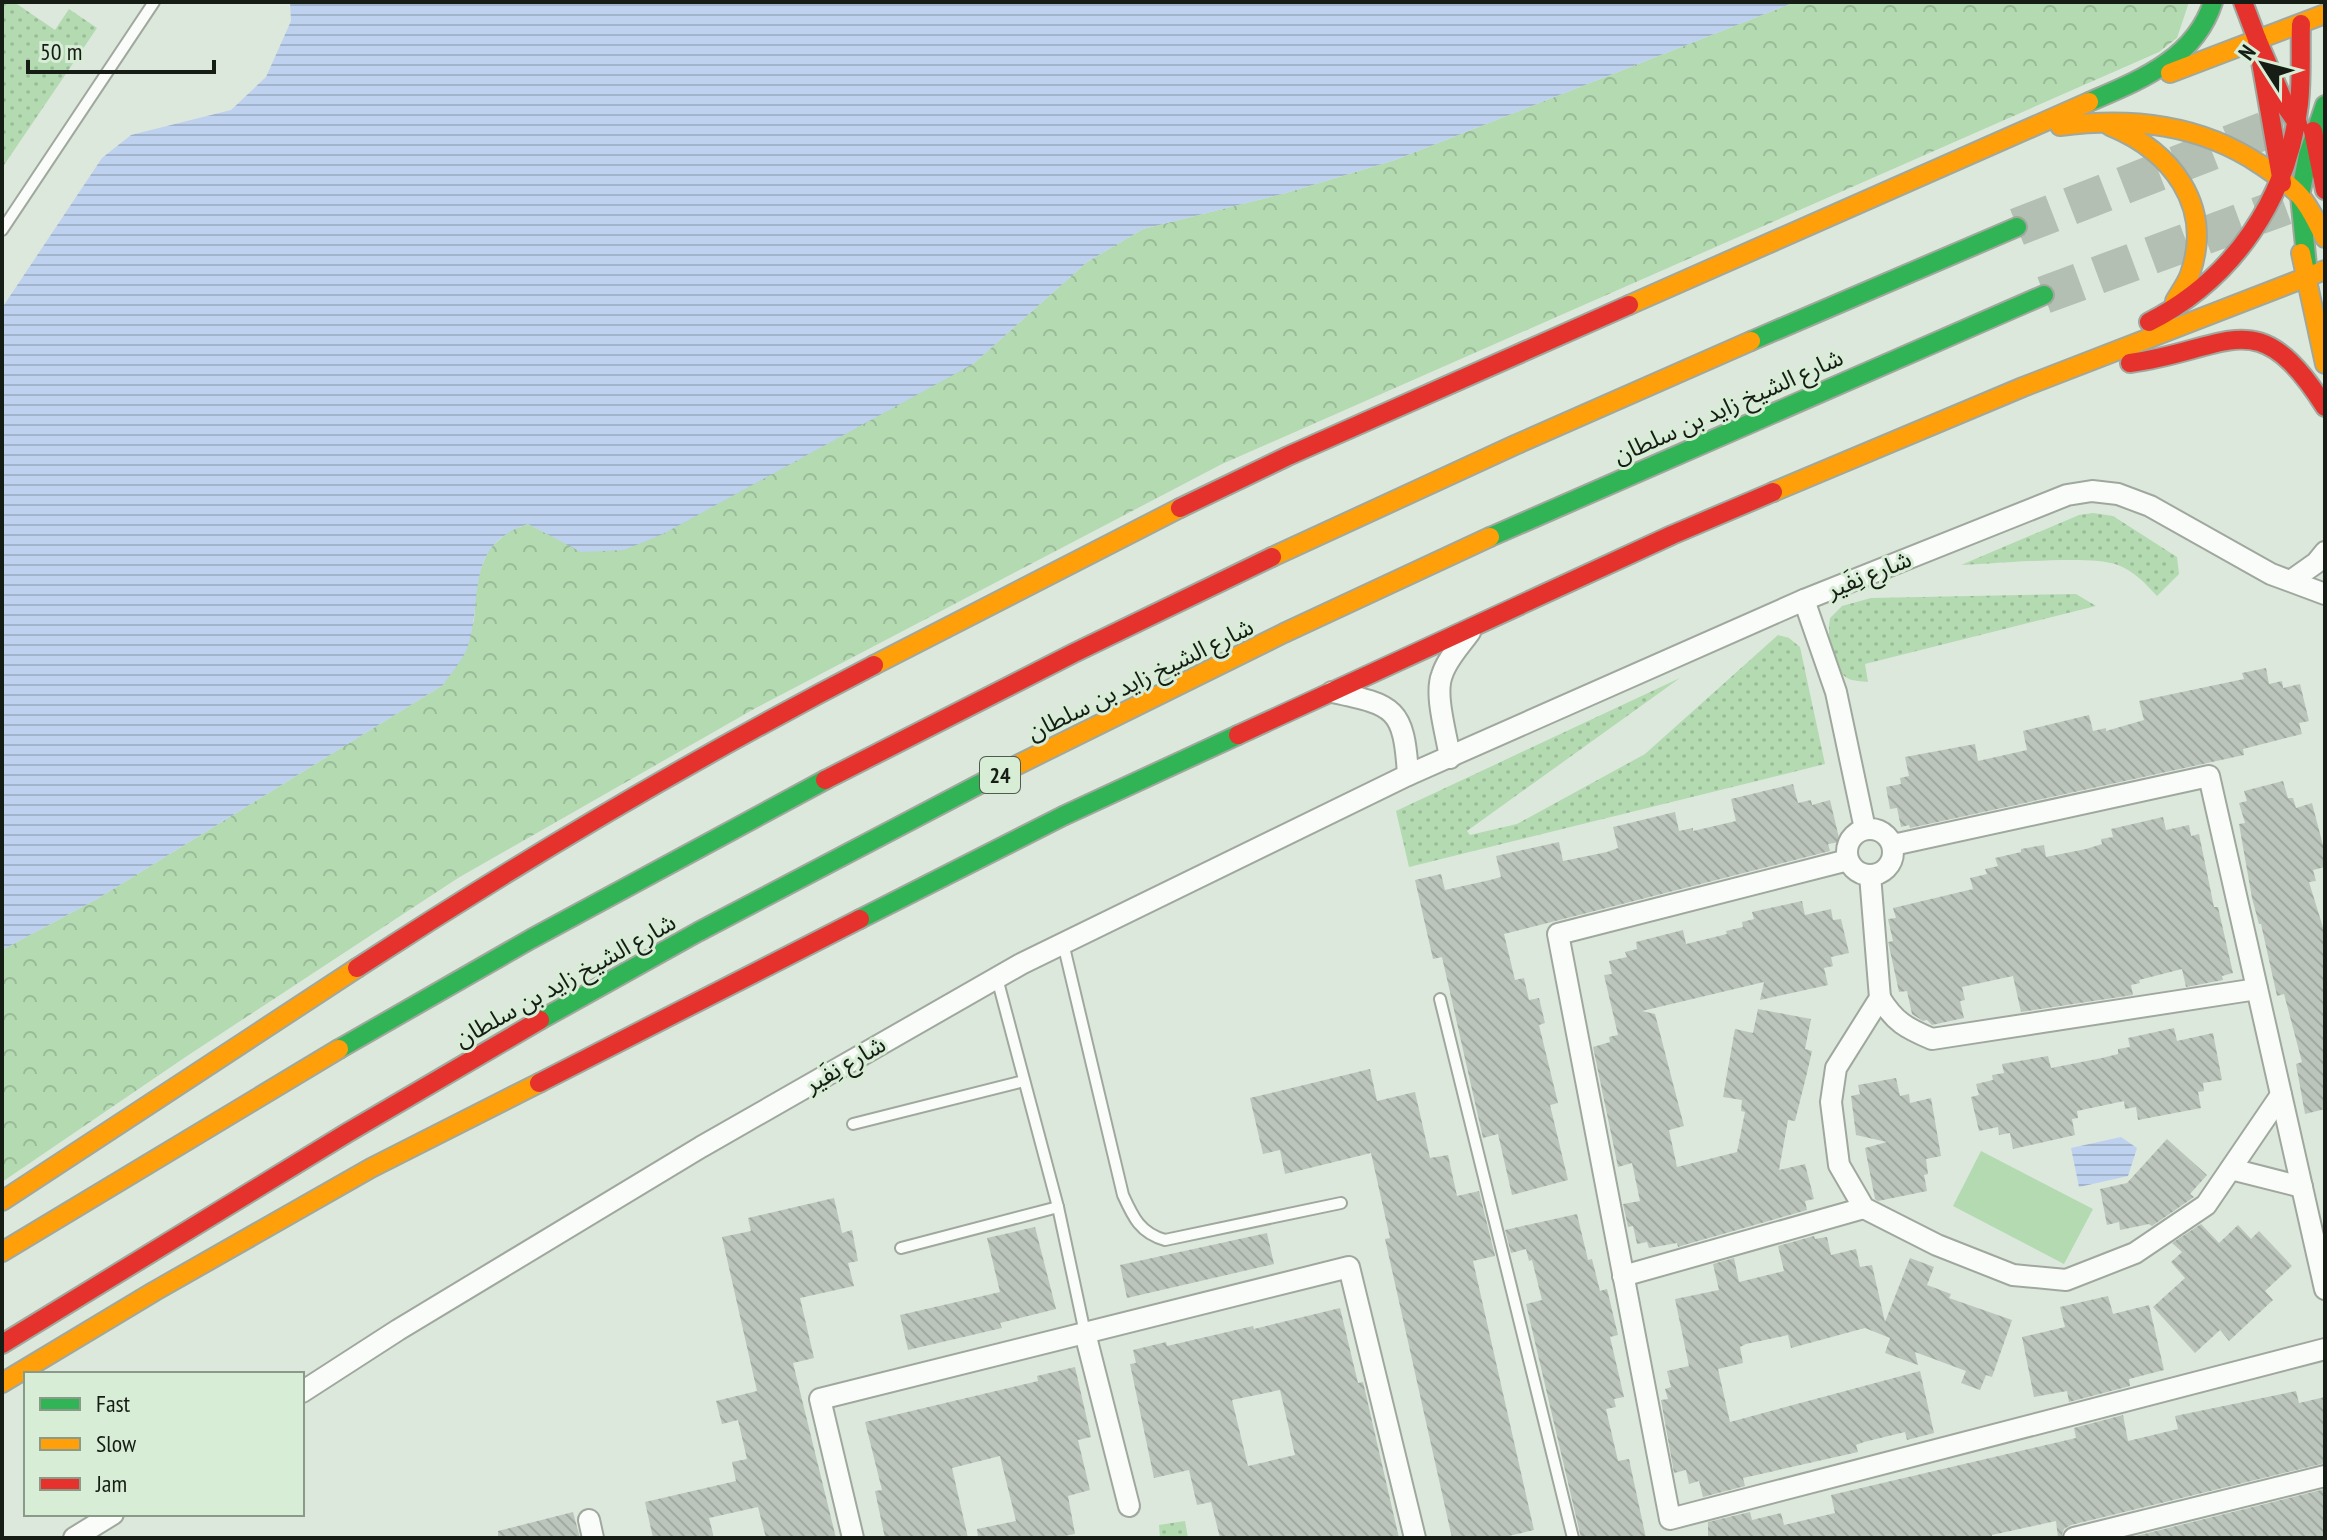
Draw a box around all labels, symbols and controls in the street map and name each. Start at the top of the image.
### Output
scale bar [28,24,214,74]
north arrow [2223,24,2303,104]
text: 50 m [40,36,82,67]
text: N [2232,39,2262,65]
street label: شارع الشيخ زايد بن سلطان [1608,341,1849,472]
street label: شارع نِفَير [1821,543,1917,607]
street label: شارع الشيخ زايد بن سلطان [1022,611,1259,749]
road number: 24 [980,757,1020,793]
street label: شارع الشيخ زايد بن سلطان [449,906,682,1056]
street label: شارع نِفَير [798,1028,892,1102]
legend [24,1372,304,1516]
text: Fast [96,1388,131,1419]
text: Slow [96,1428,137,1459]
text: Jam [95,1468,127,1499]

